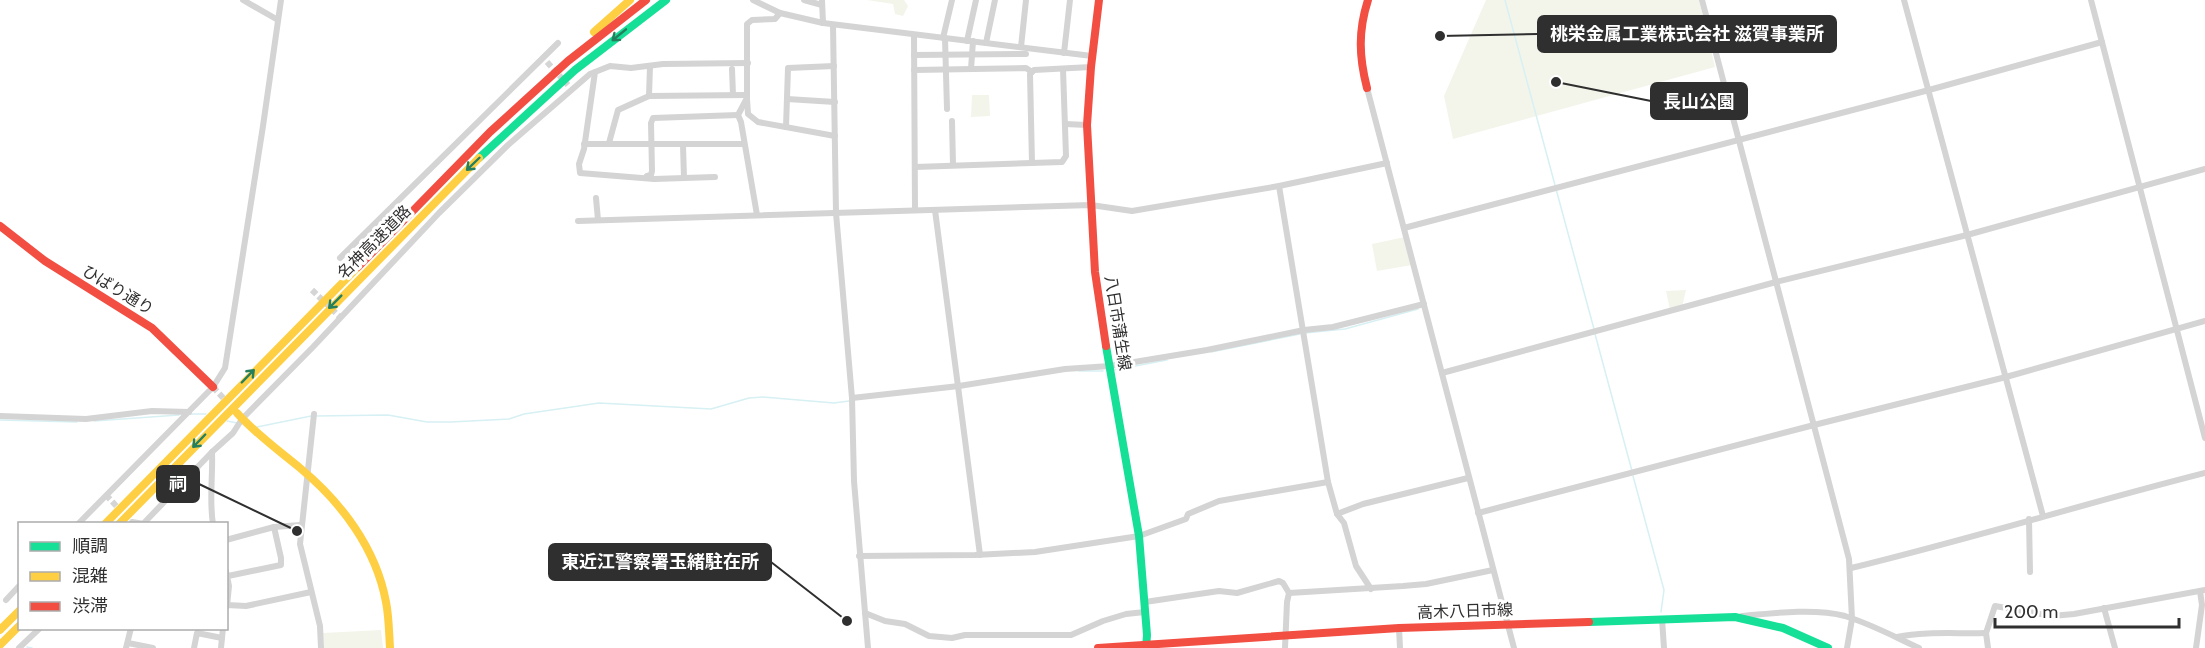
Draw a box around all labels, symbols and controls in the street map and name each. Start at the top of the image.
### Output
callout: 桃栄金属工業株式会社 滋賀事業所 [1538,16,1836,52]
text: 桃栄金属工業株式会社 滋賀事業所 [1550,23,1824,45]
one-way arrow [612,28,627,42]
callout: 長山公園 [1651,83,1747,119]
text: 長山公園 [1663,91,1735,113]
one-way arrow [465,157,480,171]
street label: 名神高速道路 [333,201,415,283]
street label: ひばり通り [79,261,157,319]
street label: 八日市蒲生線 [1101,274,1135,372]
one-way arrow [328,295,343,310]
one-way arrow [241,369,255,384]
one-way arrow [192,434,206,449]
callout: 祠 [157,466,199,502]
text: 祠 [169,473,187,495]
legend [18,522,228,630]
text: 順調 [72,535,108,557]
callout: 東近江警察署玉緒駐在所 [549,544,771,580]
text: 東近江警察署玉緒駐在所 [561,551,759,573]
text: 混雑 [72,565,108,587]
scale bar [1995,591,2180,629]
text: 渋滞 [72,595,108,617]
street label: 高木八日市線 [1417,600,1513,622]
text: 200 m [2004,601,2058,623]

